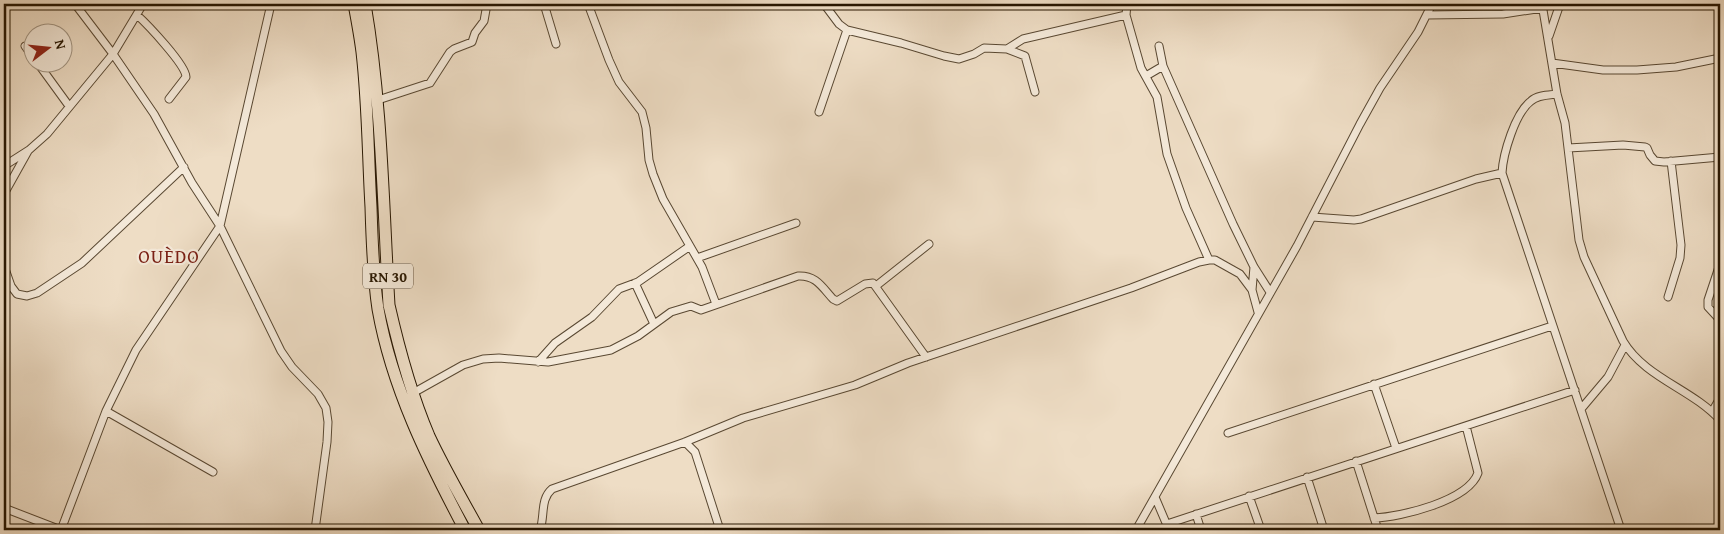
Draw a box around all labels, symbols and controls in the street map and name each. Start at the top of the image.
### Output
north arrow [22,22,72,72]
text: N [50,37,72,52]
district label: OUÈDO [138,242,200,270]
road number: RN 30 [363,264,413,288]

